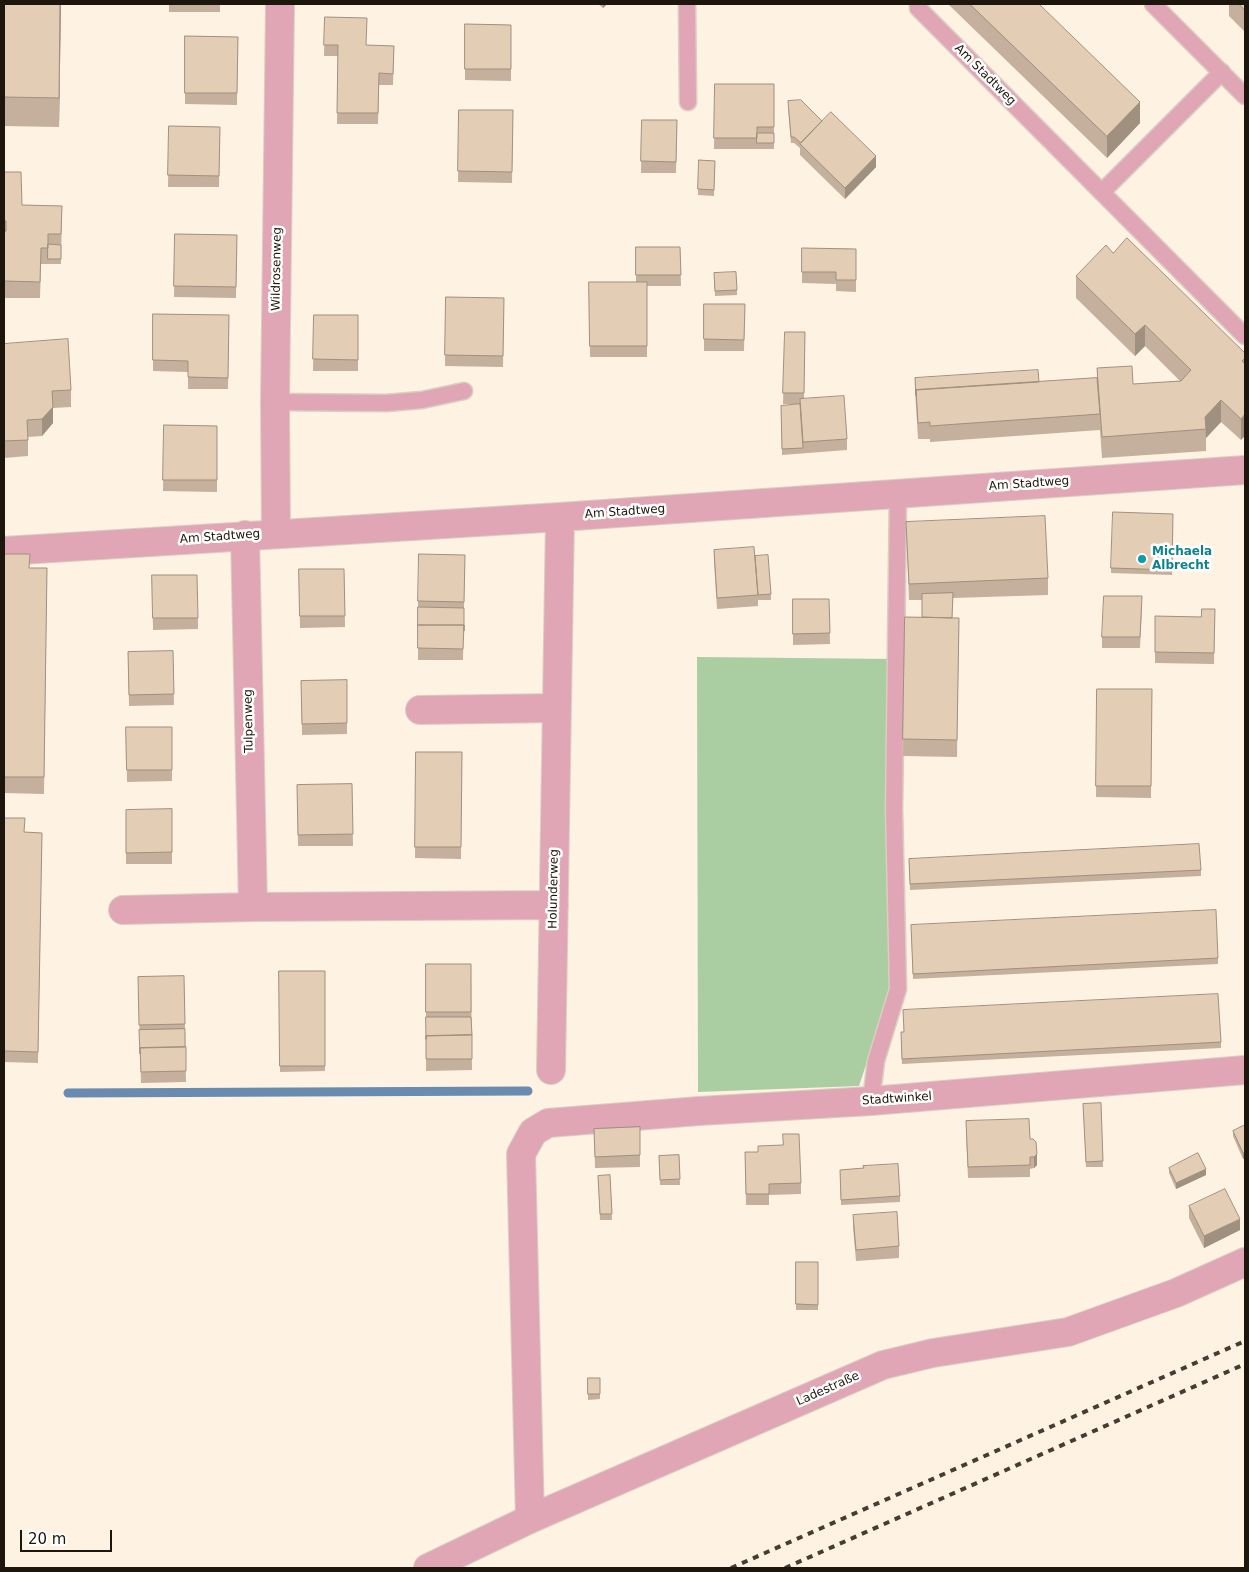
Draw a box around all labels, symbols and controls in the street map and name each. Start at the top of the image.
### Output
street label: Am Stadtweg [951,41,1019,109]
street label: Wildrosenweg [269,227,285,311]
street label: Am Stadtweg [988,474,1070,494]
street label: Am Stadtweg [584,502,666,522]
street label: Am Stadtweg [179,527,261,547]
place label: Michaela Albrecht [1152,545,1212,573]
marker: Michaela Albrecht [1136,553,1148,565]
street label: Tulpenweg [241,689,257,753]
street label: Holunderweg [546,849,562,929]
street label: Stadtwinkel [862,1089,932,1109]
street label: Ladestraße [794,1369,862,1409]
scale bar [22,1520,115,1552]
text: 20 m [28,1530,66,1548]

